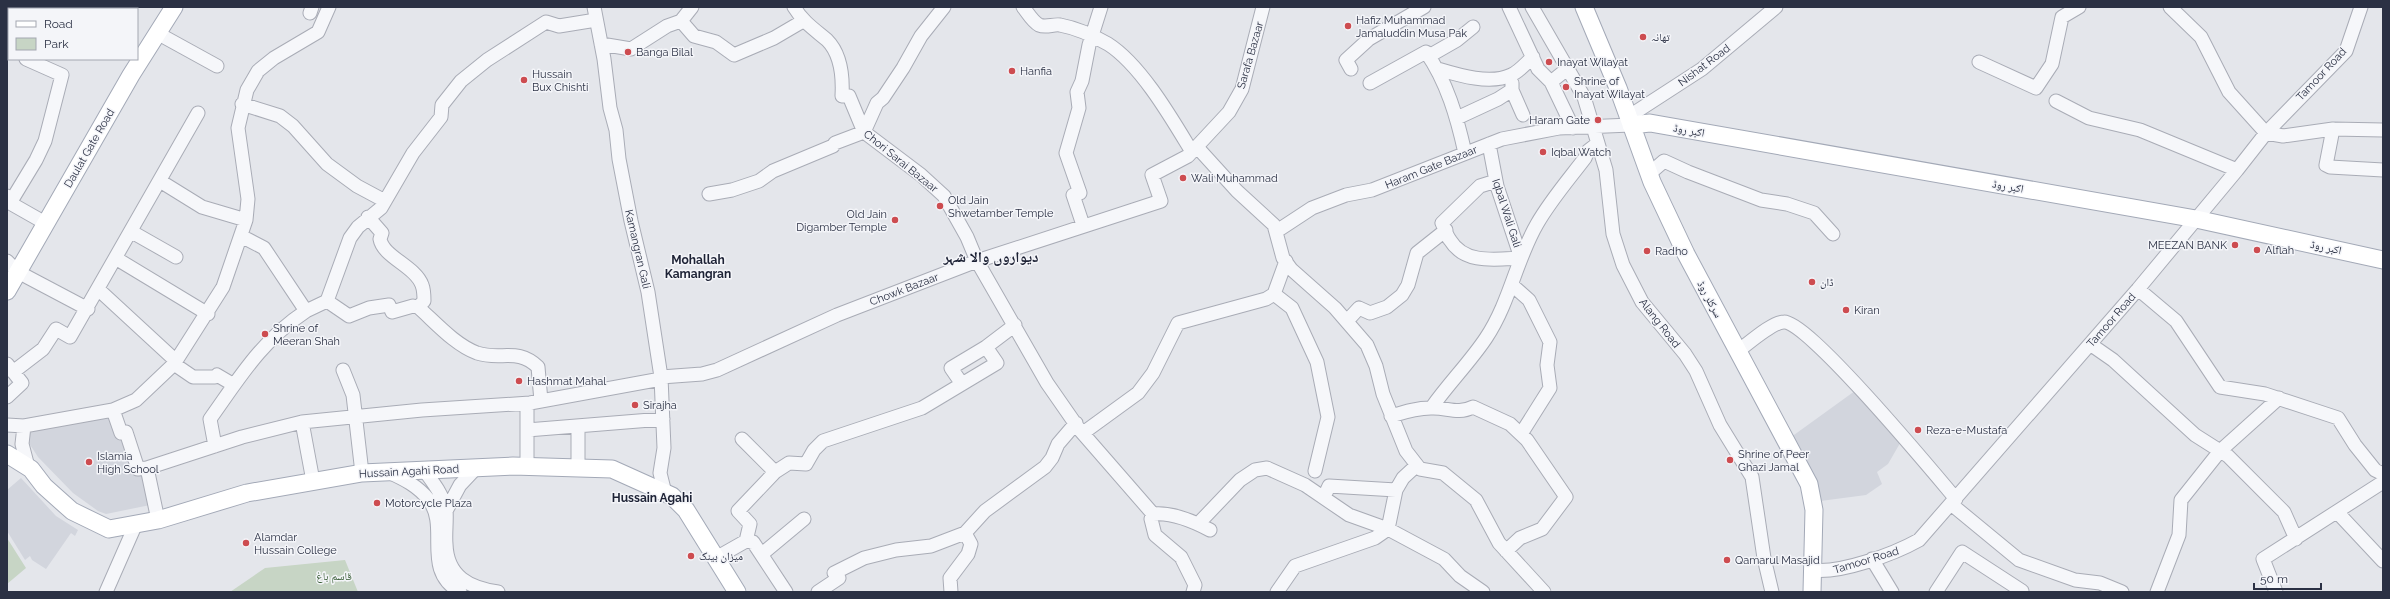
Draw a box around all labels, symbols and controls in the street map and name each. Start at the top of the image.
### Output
legend [8,8,138,60]
place label: Hafiz Muhammad Jamaluddin Musa Pak [1356,14,1467,40]
text: Road [44,17,73,31]
street label: Sarafa Bazaar [1235,20,1266,90]
marker: Hafiz Muhammad Jamaluddin Musa Pak [1343,21,1353,31]
place label: تھانہ [1651,31,1671,44]
marker: تھانہ [1638,32,1648,42]
text: Park [44,37,69,51]
street label: Nishat Road [1676,42,1733,89]
street label: Tamoor Road [2294,45,2349,103]
place label: Banga Bilal [636,46,693,59]
marker: Banga Bilal [623,47,633,57]
place label: Inayat Wilayat [1557,56,1628,69]
marker: Inayat Wilayat [1544,57,1554,67]
place label: Hanfia [1020,65,1052,78]
marker: Hanfia [1007,66,1017,76]
place label: Hussain Bux Chishti [532,68,588,94]
marker: Hussain Bux Chishti [519,75,529,85]
place label: Shrine of Inayat Wilayat [1574,75,1645,101]
marker: Shrine of Inayat Wilayat [1561,82,1571,92]
street label: Daulat Gate Road [62,106,117,190]
place label: Haram Gate [1529,114,1591,127]
marker: Haram Gate [1593,115,1603,125]
street label: اکبر روڈ [1672,121,1706,140]
street label: Chori Sarai Bazaar [861,127,941,195]
street label: Haram Gate Bazaar [1383,143,1479,192]
place label: Iqbal Watch [1551,146,1611,159]
marker: Iqbal Watch [1538,147,1548,157]
place label: Wali Muhammad [1191,172,1278,185]
marker: Wali Muhammad [1178,173,1188,183]
street label: Iqbal Wali Gali [1489,177,1524,249]
street label: اکبر روڈ [1991,177,2025,196]
place label: Old Jain Shwetamber Temple [948,194,1054,220]
marker: Old Jain Shwetamber Temple [935,201,945,211]
street label: Kamangran Gali [622,208,653,290]
place label: Old Jain Digamber Temple [796,208,888,234]
marker: Old Jain Digamber Temple [890,215,900,225]
street label: اکبر روڈ [2309,238,2343,257]
place label: MEEZAN BANK [2148,239,2228,252]
marker: MEEZAN BANK [2230,240,2240,250]
place label: Alflah [2265,244,2294,257]
place label: Radho [1655,245,1688,258]
marker: Alflah [2252,245,2262,255]
marker: Radho [1642,246,1652,256]
district label: دیواروں والا شہر [942,248,1039,266]
district label: Mohallah Kamangran [665,253,731,281]
street label: Chowk Bazaar [868,270,940,309]
place label: ڈان [1820,276,1834,289]
marker: ڈان [1807,277,1817,287]
street label: سرکلر روڈ [1694,278,1725,320]
street label: Tamoor Road [2084,290,2139,350]
street label: Alang Road [1636,296,1683,351]
place label: Kiran [1854,304,1880,317]
marker: Kiran [1841,305,1851,315]
place label: Shrine of Meeran Shah [273,322,340,348]
marker: Shrine of Meeran Shah [260,329,270,339]
place label: Hashmat Mahal [527,375,606,388]
marker: Hashmat Mahal [514,376,524,386]
place label: Sirajha [643,399,677,412]
marker: Sirajha [630,400,640,410]
place label: Reza-e-Mustafa [1926,424,2007,437]
marker: Reza-e-Mustafa [1913,425,1923,435]
place label: Shrine of Peer Ghazi Jamal [1738,448,1809,474]
place label: Islamia High School [97,450,159,476]
marker: Shrine of Peer Ghazi Jamal [1725,455,1735,465]
marker: Islamia High School [84,457,94,467]
street label: Hussain Agahi Road [358,462,460,481]
district label: Hussain Agahi [612,491,692,505]
place label: Motorcycle Plaza [385,497,472,510]
marker: Motorcycle Plaza [372,498,382,508]
place label: Alamdar Hussain College [254,531,337,557]
marker: Alamdar Hussain College [241,538,251,548]
street label: Tamoor Road [1832,544,1900,577]
place label: میزان بینک [699,550,743,563]
marker: میزان بینک [686,551,696,561]
place label: Qamarul Masajid [1735,554,1820,567]
marker: Qamarul Masajid [1722,555,1732,565]
scale bar [2254,565,2321,591]
park label: قاسم باغ [316,570,352,584]
text: 50 m [2260,572,2288,586]

